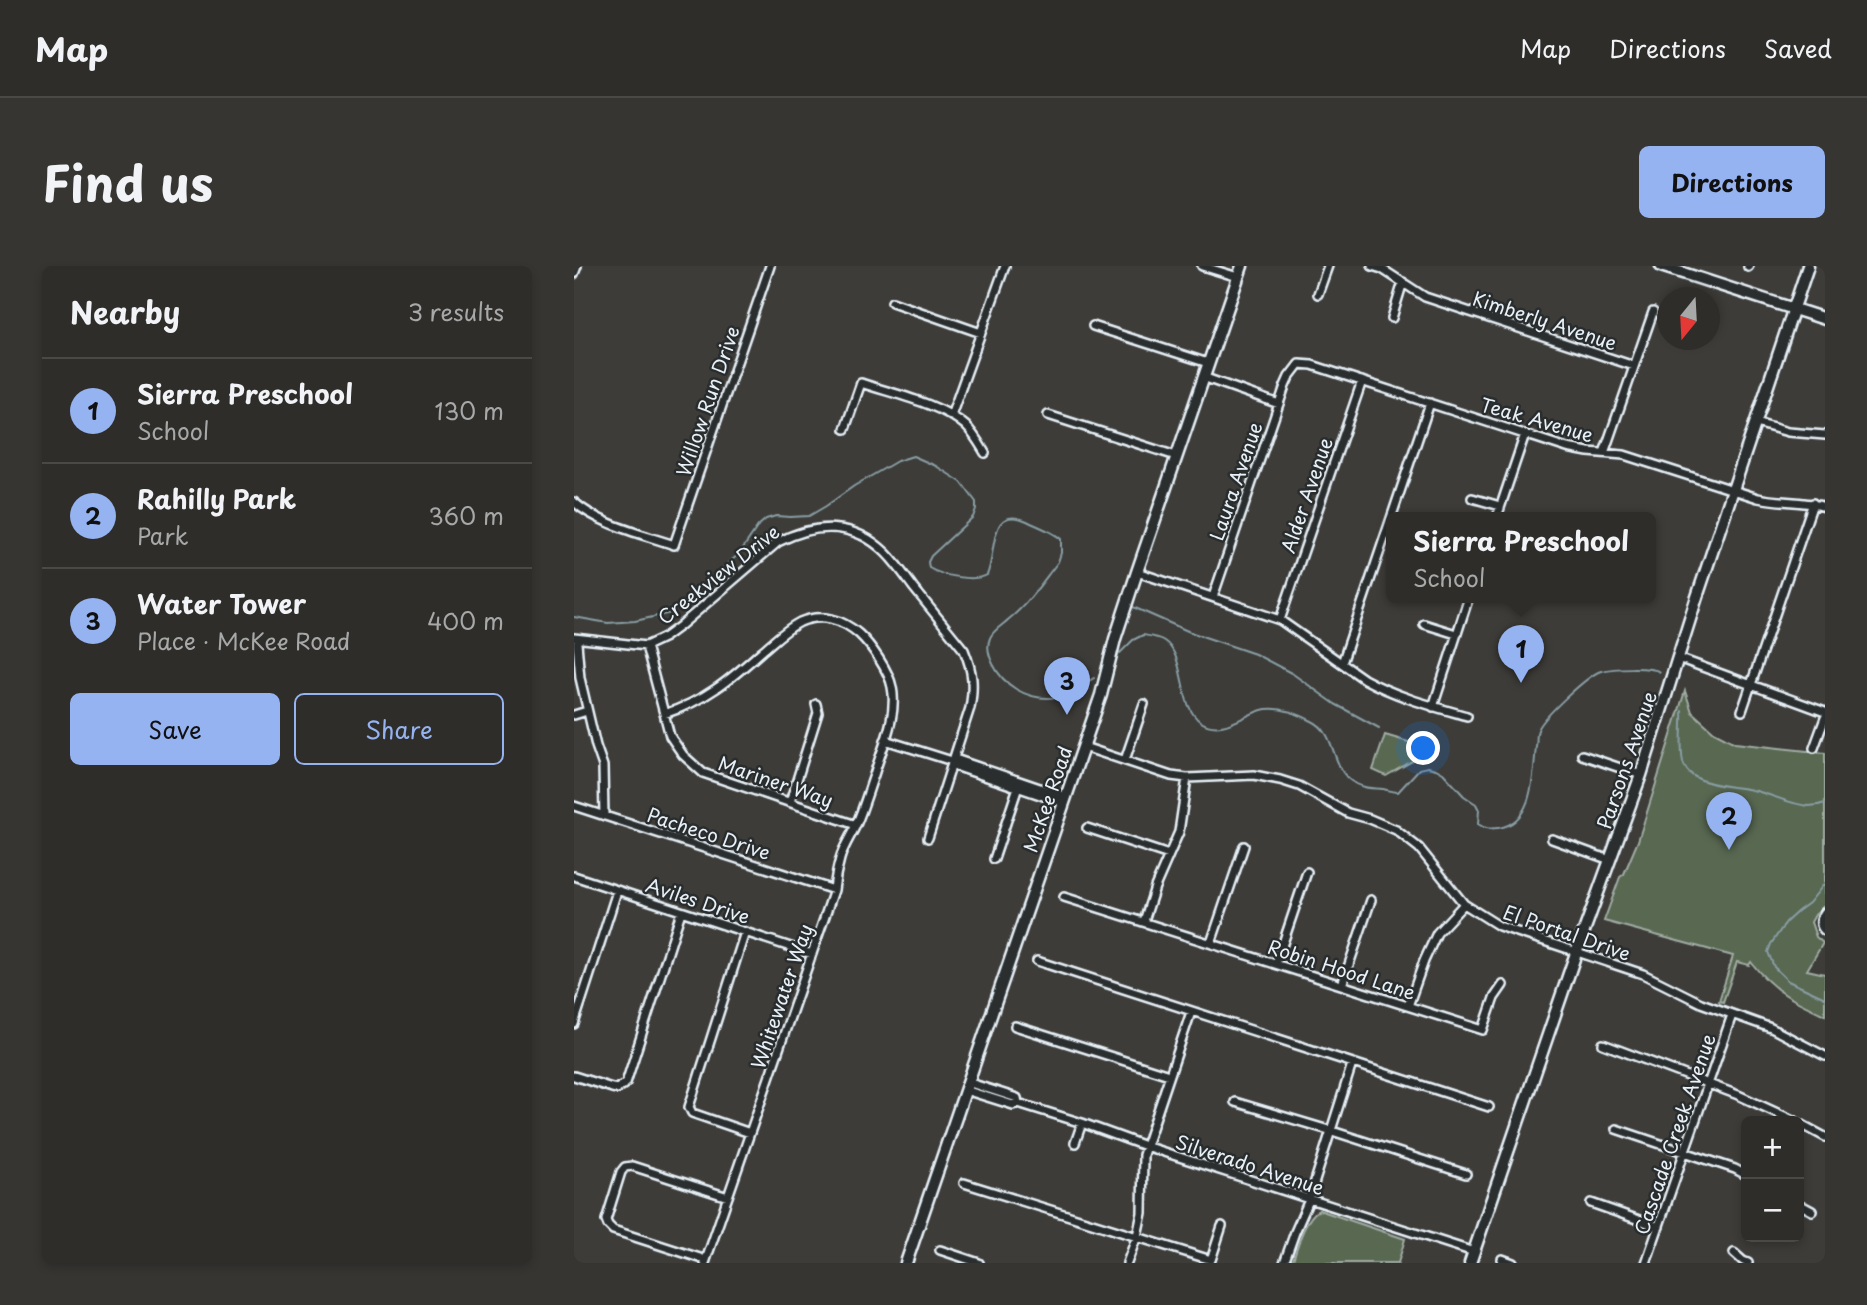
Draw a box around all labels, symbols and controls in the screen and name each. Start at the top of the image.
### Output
text: Map [35,23,108,73]
text: Map [1520,30,1571,66]
text: Directions [1609,30,1726,66]
text: Saved [1764,30,1832,66]
text: Find us [42,145,213,219]
button: Directions [1639,146,1825,218]
street label: Kimberly Avenue [1469,283,1621,357]
north arrow [1657,287,1720,350]
text: Nearby [70,289,180,334]
text: 3 results [408,294,504,329]
street label: Willow Run Drive [668,322,746,480]
text: Sierra Preschool [137,374,353,413]
street label: Teak Avenue [1477,390,1597,448]
text: 1 [88,393,99,428]
text: 130 m [434,393,504,428]
text: School [137,413,209,448]
street label: Laura Avenue [1202,418,1268,544]
street label: Alder Avenue [1273,434,1339,556]
text: Rahilly Park [137,479,296,518]
text: 2 [85,498,101,533]
text: 360 m [429,498,504,533]
popup [1386,512,1656,603]
street label: Creekview Drive [651,517,785,631]
text: Park [137,518,188,553]
text: Sierra Preschool [1413,521,1629,560]
text: School [1413,560,1485,595]
text: Water Tower [137,584,306,623]
text: 3 [85,603,101,638]
text: 400 m [427,603,504,638]
text: Place · McKee Road [137,623,351,658]
pin: 1 [1498,625,1544,683]
pin: 3 [1044,657,1090,715]
street label: Parsons Avenue [1589,687,1663,833]
button: Save [70,693,280,765]
button: Share [294,693,504,765]
your location [1406,731,1440,765]
street label: McKee Road [1016,742,1078,856]
street label: Mariner Way [715,748,837,814]
pin: 2 [1706,792,1752,850]
street label: Pacheco Drive [644,800,774,866]
street label: Aviles Drive [642,870,754,930]
street label: El Portal Drive [1500,897,1634,967]
street label: Whitewater Way [743,920,819,1072]
street label: Robin Hood Lane [1264,932,1420,1006]
street label: Cascade Creek Avenue [1626,1030,1722,1238]
map controls [1741,1116,1804,1242]
button: + [1741,1116,1804,1179]
street label: Silverado Avenue [1172,1127,1328,1201]
button: − [1741,1179,1804,1242]

